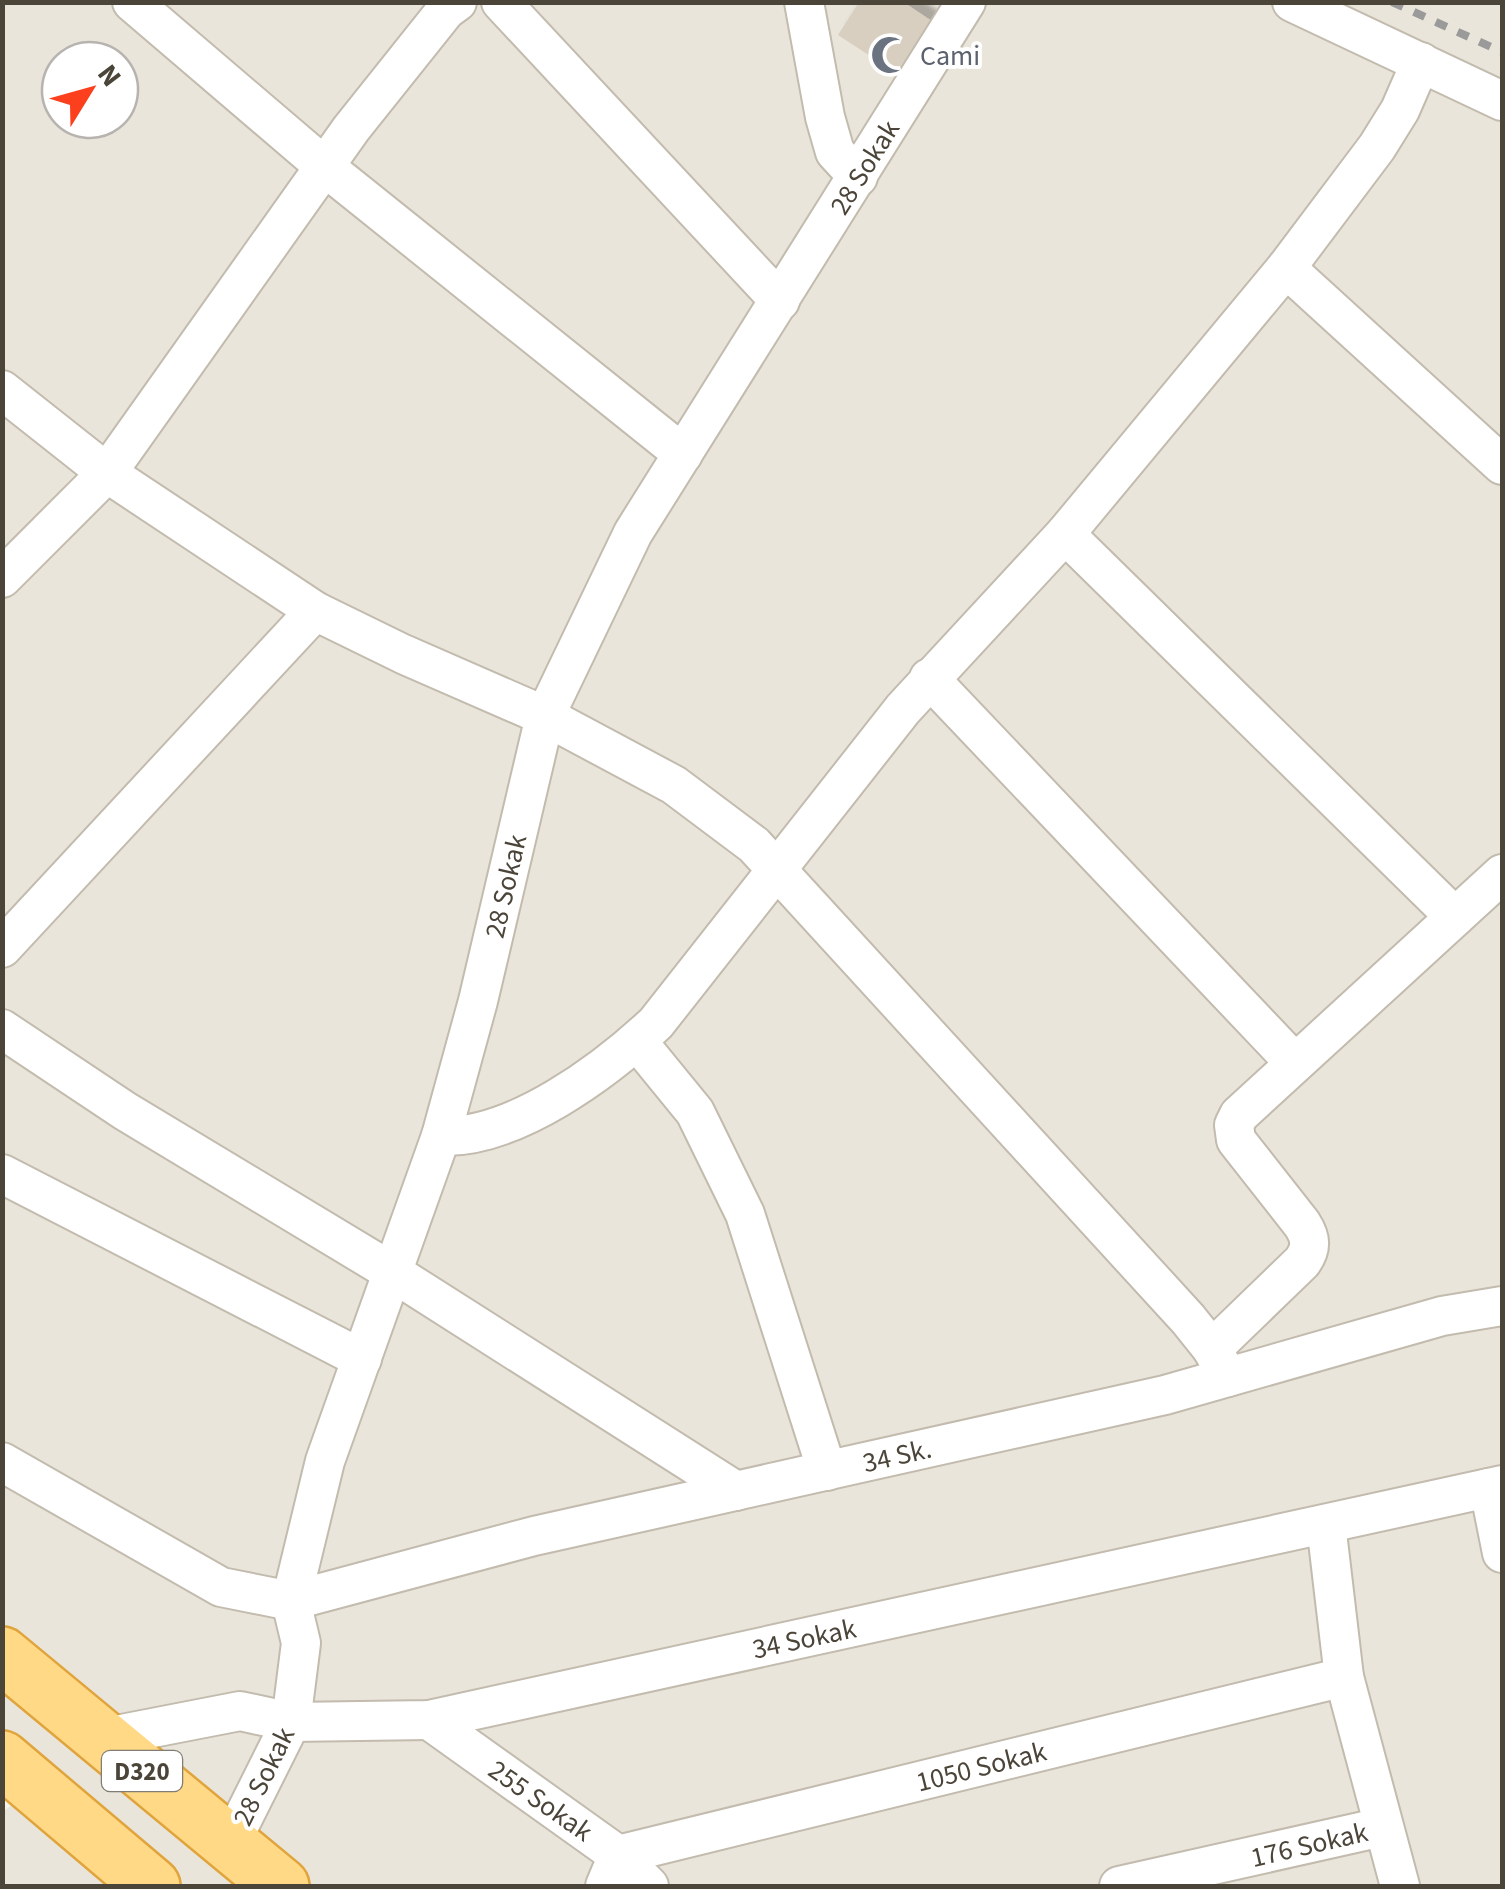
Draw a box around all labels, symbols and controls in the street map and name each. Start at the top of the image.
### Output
mosque icon: Cami [869,34,911,76]
place label: Cami [920,36,980,76]
north arrow [40,40,140,140]
text: N [88,56,131,95]
street label: 28 Sokak [820,112,910,223]
street label: 28 Sokak [475,830,537,942]
street label: 34 Sk. [859,1429,936,1483]
street label: 34 Sokak [749,1608,860,1669]
street label: 28 Sokak [223,1720,305,1832]
street label: 1050 Sokak [912,1731,1051,1802]
street label: 255 Sokak [480,1750,601,1851]
road number: D320 [102,1751,182,1791]
street label: 176 Sokak [1247,1812,1372,1878]

